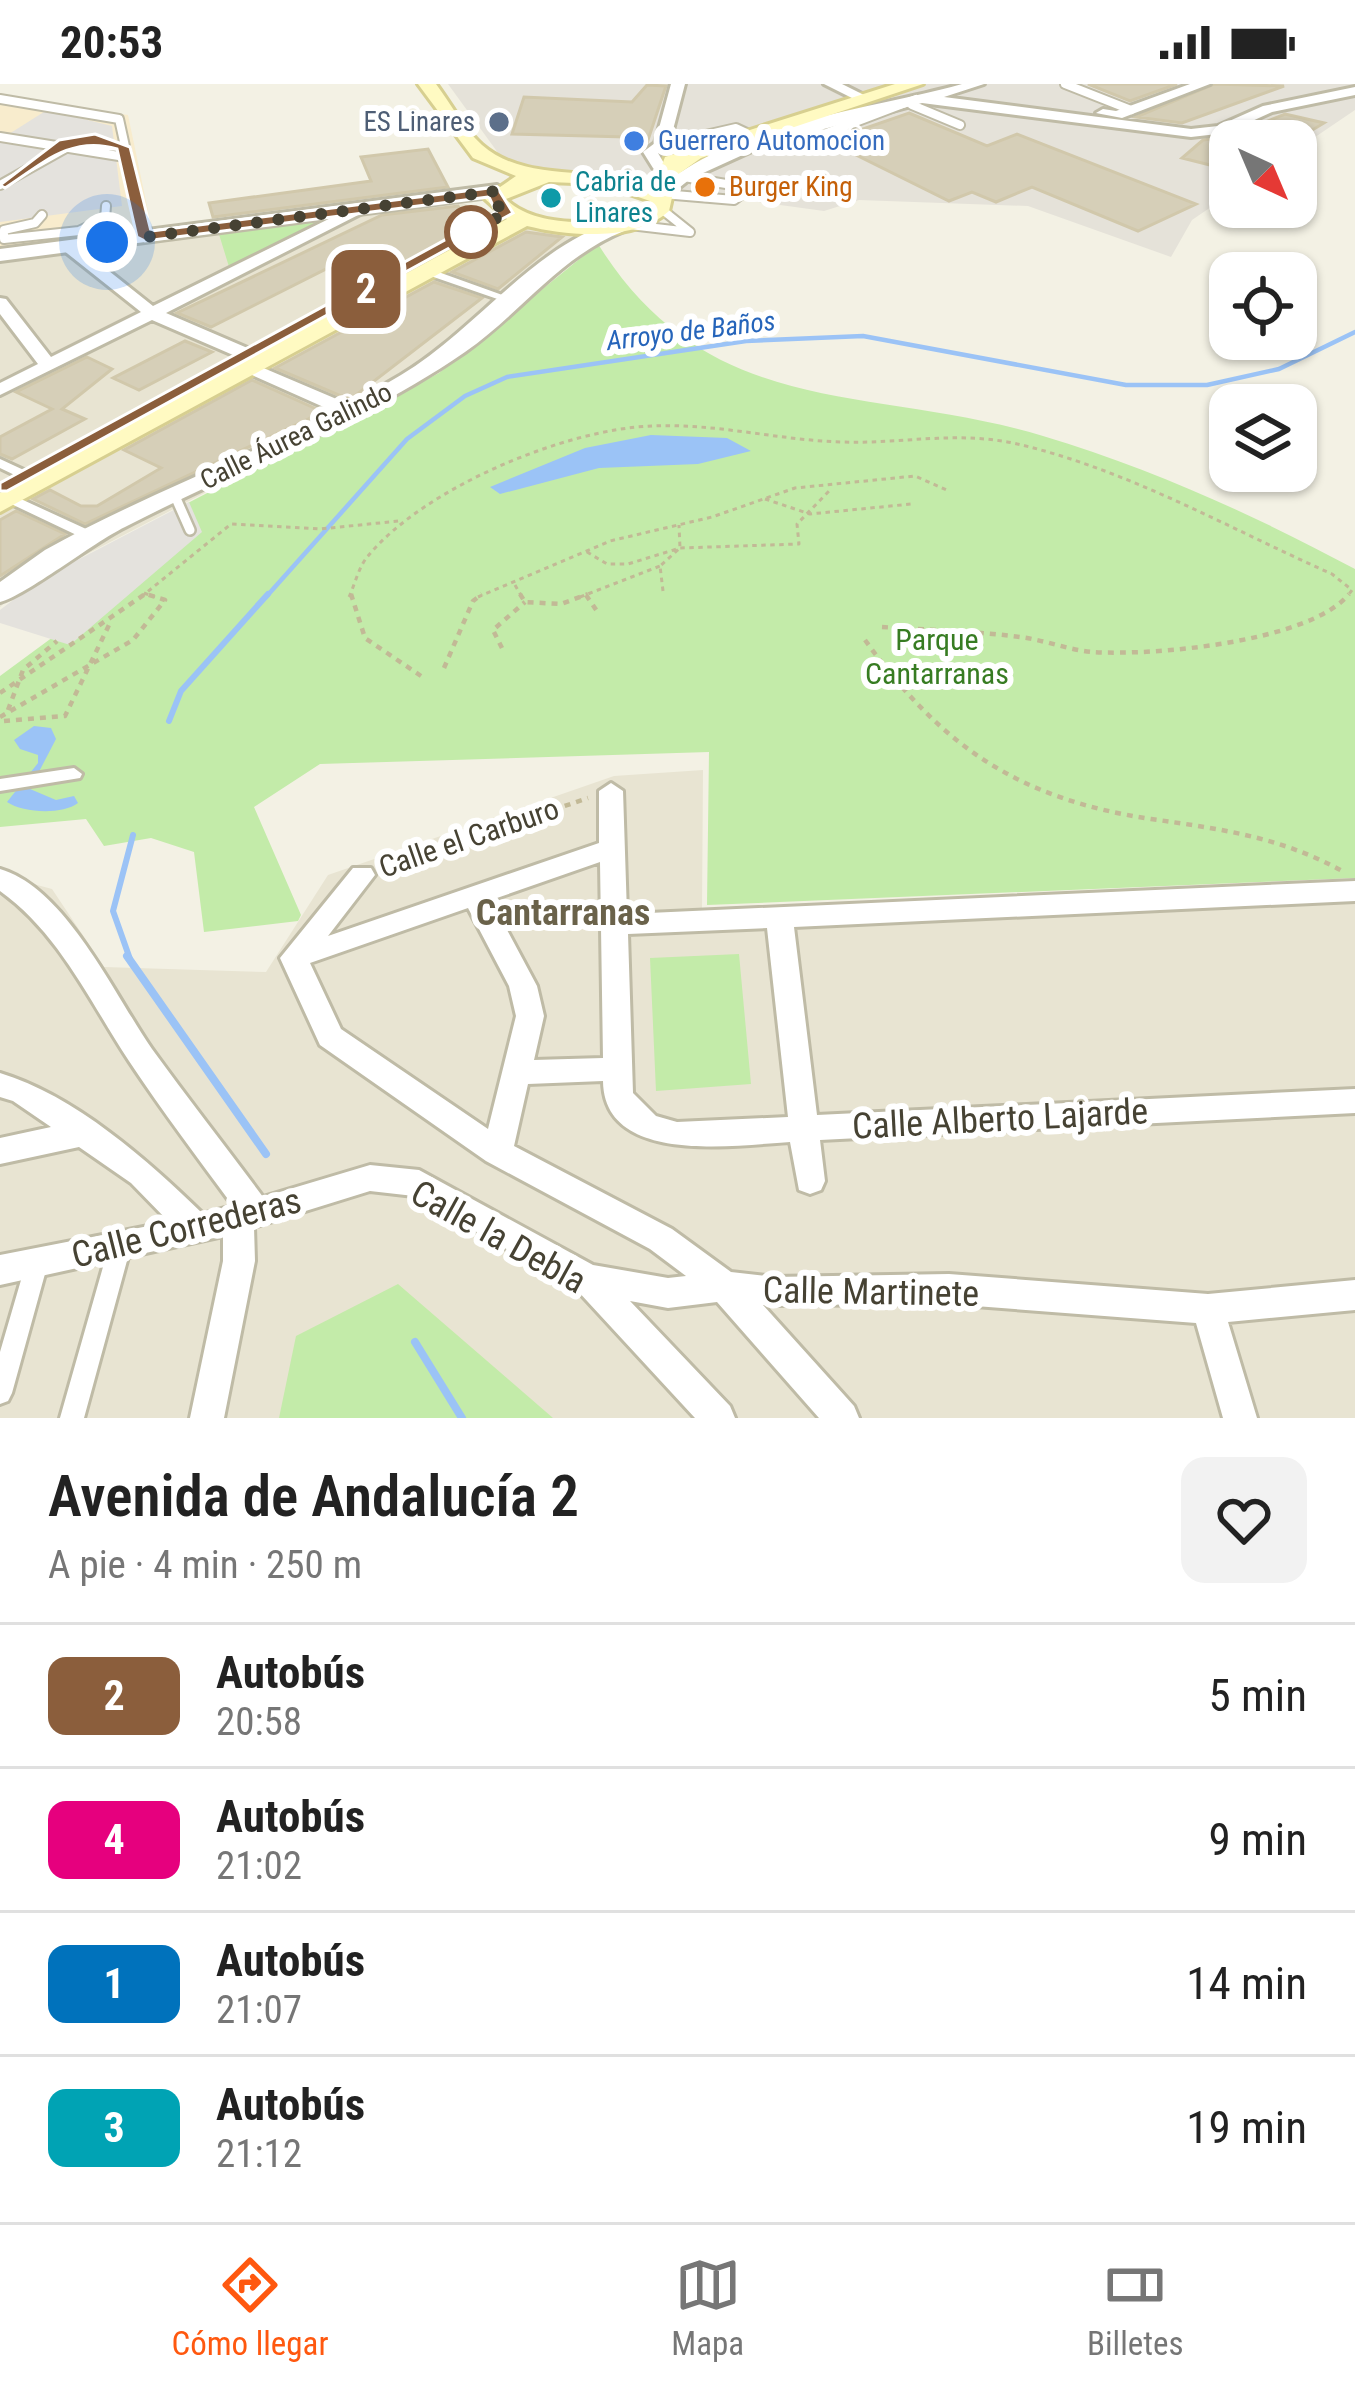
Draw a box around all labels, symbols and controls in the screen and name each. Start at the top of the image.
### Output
text: 20:53 [60,16,163,69]
place label: ES Linares [363,106,475,138]
marker: ES Linares [486,109,512,135]
north arrow [1209,120,1317,228]
map controls [1209,120,1317,492]
place label: Guerrero Automocion [658,125,885,157]
marker: Guerrero Automocion [621,128,647,154]
place label: Cabria de Linares [575,166,676,229]
place label: Burger King [729,171,852,203]
marker: Burger King [692,174,718,200]
marker: Cabria de Linares [538,185,564,211]
unlabelled marker [446,207,496,257]
your location [77,212,137,272]
line badge: 2 [327,250,405,328]
button: locate [1209,252,1317,360]
text: 2 [355,264,377,313]
water label: Arroyo de Baños [604,305,777,357]
street label: Calle Áurea Galindo [195,376,397,496]
button: layers [1209,384,1317,492]
park label: Parque Cantarranas [865,622,1009,691]
street label: Calle el Carburo [374,790,563,885]
district label: Cantarranas [476,892,650,934]
street label: Calle Alberto Lajarde [851,1090,1149,1148]
street label: Calle la Debla [404,1172,593,1302]
street label: Calle Correderas [67,1179,305,1277]
street label: Calle Martinete [762,1269,980,1315]
button: heart [1181,1457,1307,1583]
text: Avenida de Andalucía 2 [48,1463,579,1530]
text: A pie · 4 min · 250 m [48,1542,362,1588]
text: Autobús [216,1646,365,1699]
text: 5 min [1208,1669,1307,1722]
text: 2 [103,1671,125,1720]
text: 20:58 [216,1699,302,1745]
text: Autobús [216,1790,365,1843]
text: 9 min [1208,1813,1307,1866]
text: 4 [103,1815,125,1864]
text: 21:02 [216,1843,302,1889]
text: Autobús [216,1934,365,1987]
text: 14 min [1186,1957,1307,2010]
text: 1 [103,1959,125,2008]
text: 21:07 [216,1987,302,2033]
text: Autobús [216,2078,365,2131]
text: 19 min [1186,2101,1307,2154]
text: 3 [103,2103,125,2152]
text: 21:12 [216,2131,302,2177]
tab: Cómo llegar [171,2252,328,2363]
tab: Mapa [671,2252,744,2363]
tab: Billetes [1087,2252,1184,2363]

